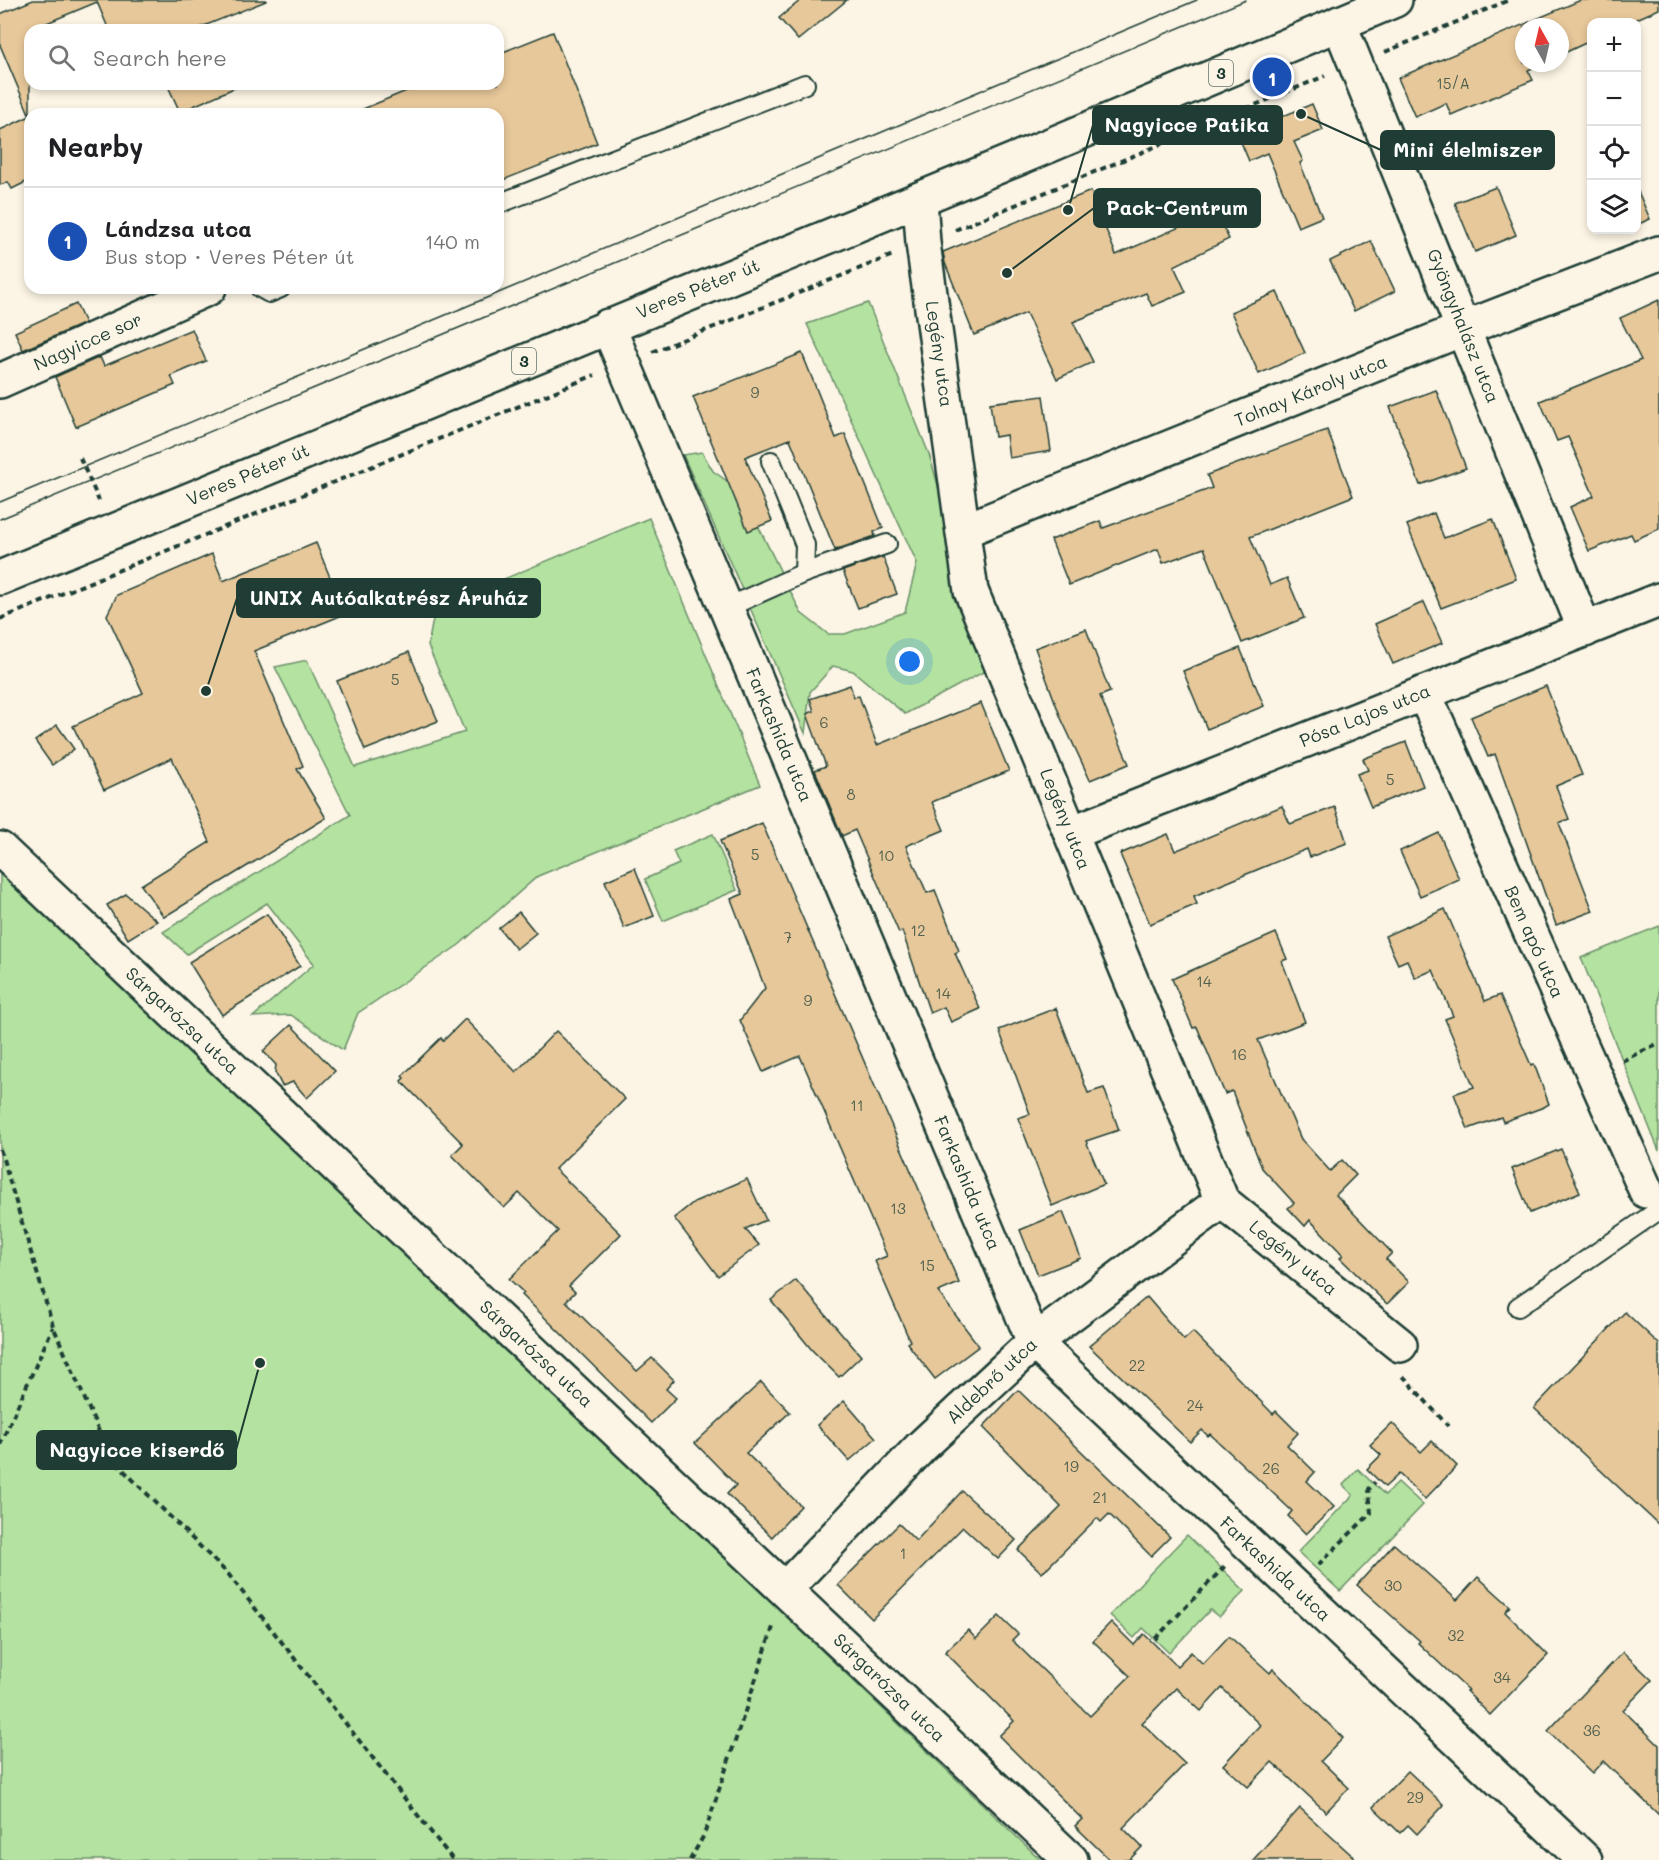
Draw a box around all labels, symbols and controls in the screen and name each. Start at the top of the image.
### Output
north arrow [1515,18,1569,72]
map controls [1587,18,1641,234]
button: + [1587,18,1641,72]
search box [24,24,504,90]
icon: search [45,41,78,74]
text: Search here [93,43,227,72]
pin: 1 [1252,54,1292,100]
road number: 3 [1209,60,1233,86]
button: − [1587,72,1641,126]
house number: 15/A [1436,73,1470,93]
callout: Nagyicce Patika [1093,106,1282,144]
text: Nagyicce Patika [1105,111,1269,137]
button: locate [1587,126,1641,180]
text: Nearby [48,130,143,164]
callout: Mini élelmiszer [1381,131,1554,169]
text: Mini élelmiszer [1393,136,1543,162]
button: layers [1587,180,1641,234]
callout: Pack-Centrum [1094,189,1260,227]
text: Pack-Centrum [1106,194,1248,220]
text: Lándzsa utca [105,214,252,243]
text: 1 [63,228,72,254]
text: 140 m [425,228,480,254]
text: Bus stop · Veres Péter út [105,243,354,269]
street label: Gyöngyhalász utca [1422,245,1506,406]
street label: Veres Péter út [632,252,763,324]
street label: Legény utca [921,299,959,408]
street label: Nagyicce sor [30,306,146,376]
road number: 3 [512,348,536,374]
street label: Tolnay Károly utca [1231,348,1391,432]
house number: 9 [751,382,760,402]
street label: Veres Péter út [183,437,313,511]
callout: UNIX Autóalkatrész Áruház [237,579,540,617]
text: UNIX Autóalkatrész Áruház [250,584,528,610]
your location [895,647,924,676]
street label: Farkashida utca [741,664,819,805]
house number: 5 [391,669,399,689]
street label: Pósa Lajos utca [1296,678,1434,752]
house number: 6 [819,712,829,732]
street label: Legény utca [1035,765,1097,873]
house number: 5 [1386,769,1394,789]
house number: 8 [846,784,856,804]
house number: 5 [751,844,759,864]
house number: 10 [878,845,894,865]
street label: Bem apó utca [1499,882,1570,1002]
house number: 12 [910,920,926,940]
house number: 7 [784,927,792,947]
street label: Sárgarózsa utca [121,961,245,1079]
house number: 14 [1196,971,1212,991]
house number: 14 [935,983,951,1003]
house number: 9 [804,990,813,1010]
house number: 16 [1231,1044,1247,1064]
house number: 11 [850,1095,864,1115]
street label: Farkashida utca [929,1112,1007,1253]
house number: 13 [890,1198,906,1218]
street label: Legény utca [1245,1214,1343,1300]
house number: 15 [919,1255,935,1275]
street label: Sárgarózsa utca [475,1294,599,1412]
street label: Aldebrő utca [941,1332,1042,1429]
house number: 22 [1129,1355,1145,1375]
house number: 24 [1186,1395,1204,1415]
callout: Nagyicce kiserdő [37,1431,236,1469]
text: Nagyicce kiserdő [50,1436,224,1462]
house number: 19 [1063,1456,1079,1476]
house number: 26 [1262,1458,1280,1478]
house number: 21 [1092,1487,1108,1507]
street label: Farkashida utca [1215,1511,1336,1626]
house number: 1 [900,1543,906,1563]
house number: 30 [1384,1575,1402,1595]
house number: 32 [1447,1625,1465,1645]
street label: Sárgarózsa utca [828,1628,951,1747]
house number: 34 [1493,1667,1511,1687]
house number: 36 [1583,1720,1601,1740]
house number: 29 [1406,1787,1424,1807]

